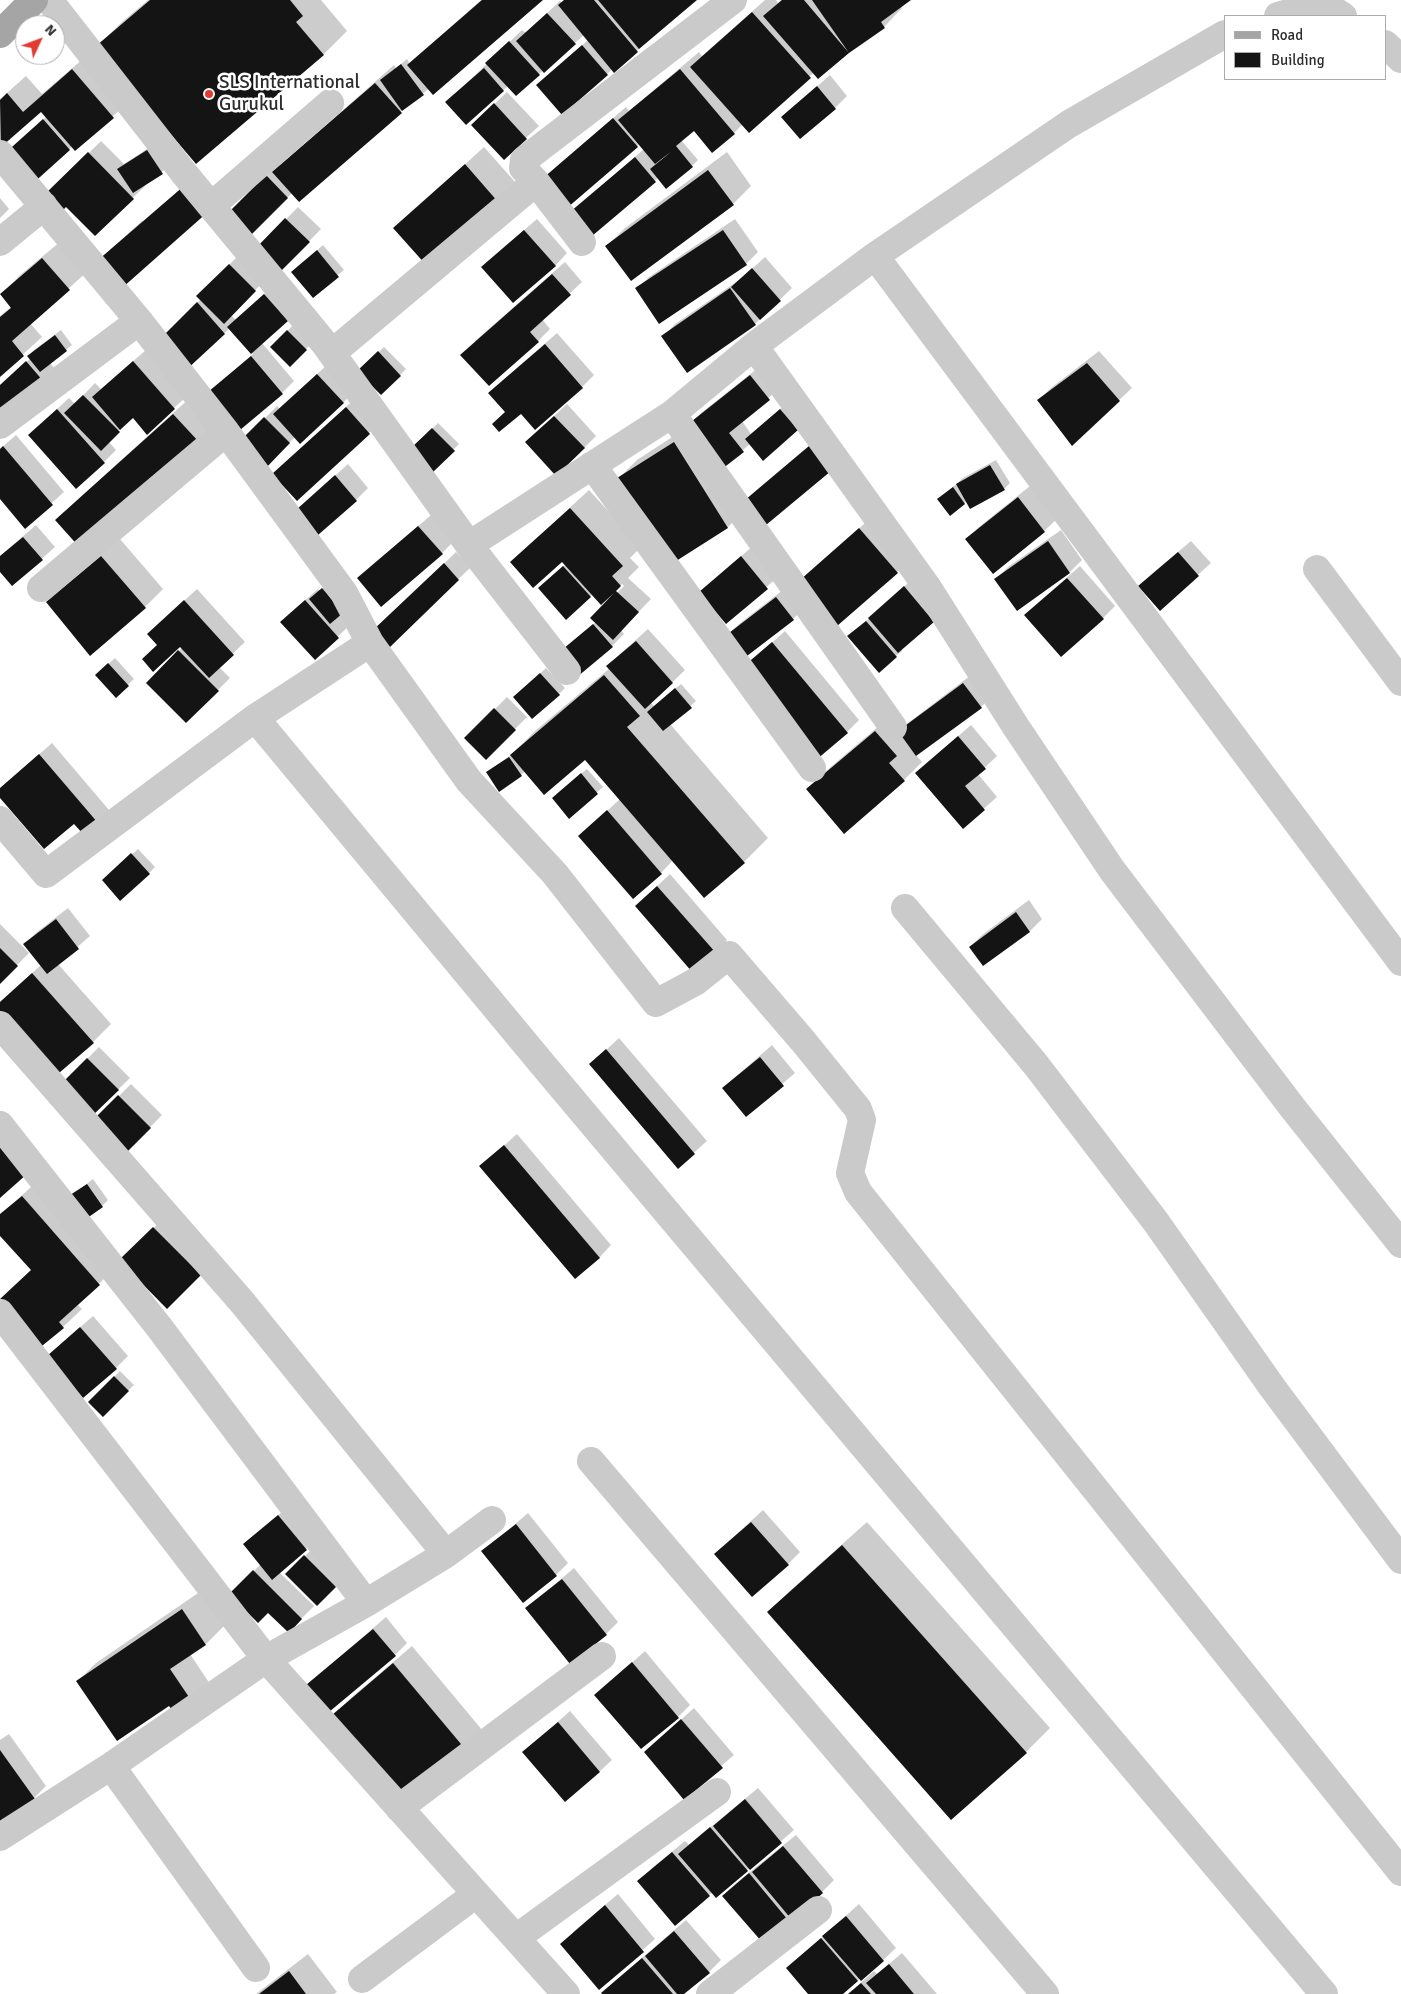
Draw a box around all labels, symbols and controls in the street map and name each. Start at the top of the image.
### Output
north arrow [15,15,65,65]
legend [1224,15,1386,80]
text: N [41,21,60,39]
text: Road [1271,26,1303,44]
text: Building [1271,51,1325,69]
place label: SLS International Gurukul [219,72,360,116]
marker: SLS International Gurukul [203,88,215,100]

